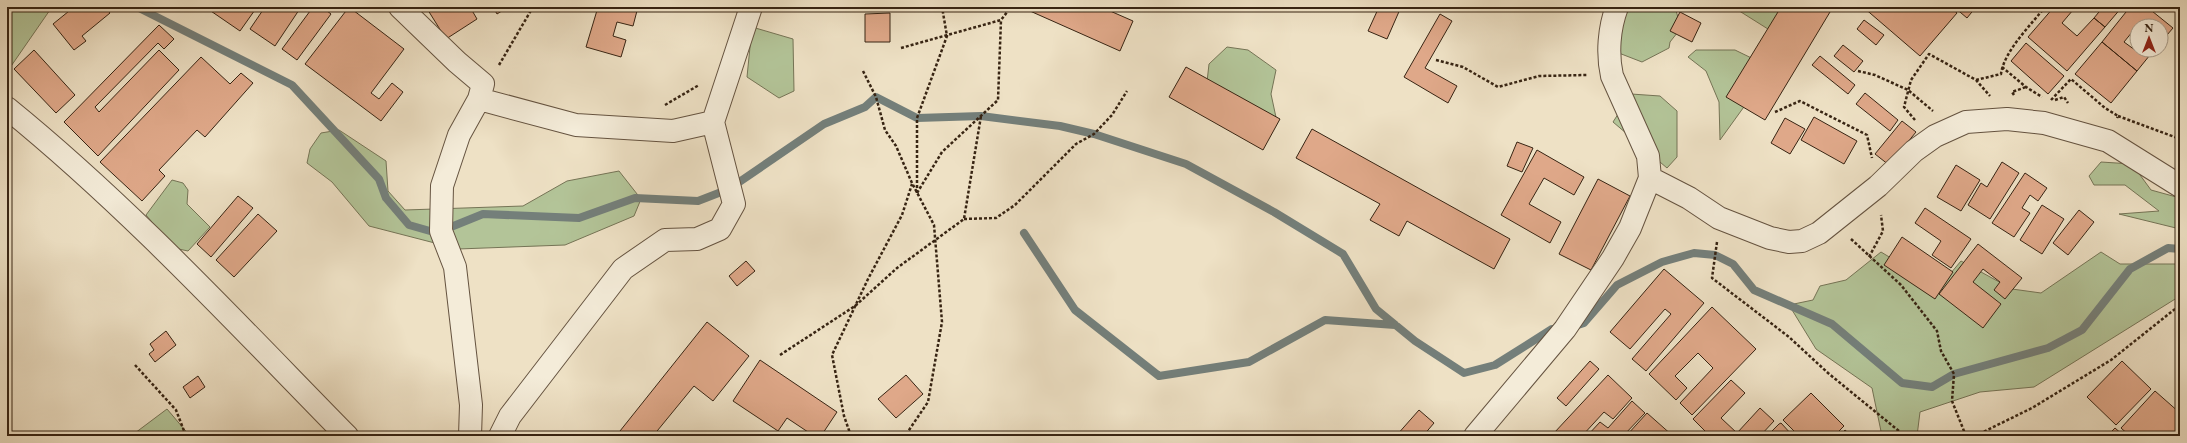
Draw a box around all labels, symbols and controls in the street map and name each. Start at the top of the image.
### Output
north arrow [2129,18,2169,58]
text: N [2145,21,2154,35]

